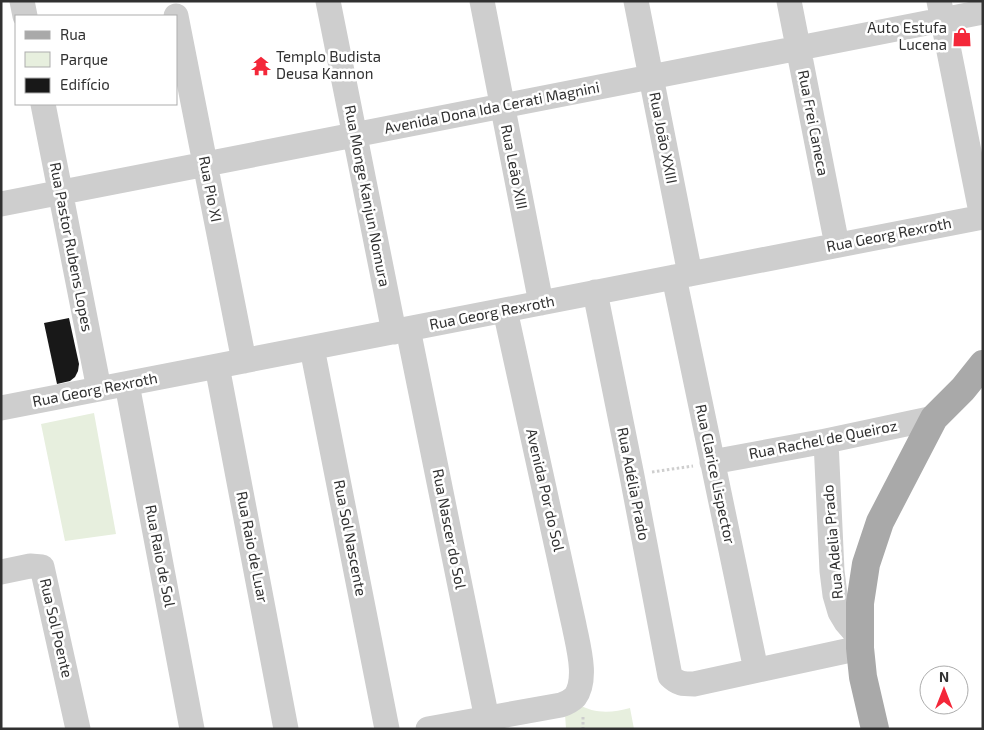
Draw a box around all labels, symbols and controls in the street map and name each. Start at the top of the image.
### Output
legend [15,15,178,105]
place label: Auto Estufa Lucena [867,18,947,53]
text: Rua [60,25,86,43]
shop icon: Auto Estufa Lucena [951,26,973,48]
place label: Templo Budista Deusa Kannon [276,47,381,82]
text: Parque [60,50,108,68]
temple icon: Templo Budista Deusa Kannon [250,55,272,77]
street label: Rua Frei Caneca [795,68,833,177]
text: Edifício [60,75,110,93]
street label: Avenida Dona Ida Cerati Magnini [383,77,601,137]
street label: Rua João XXIII [646,90,682,185]
street label: Rua Monge Kanjun Nomura [341,103,394,288]
street label: Rua Leão XIII [498,123,532,211]
street label: Rua Pio XI [196,154,226,223]
street label: Rua Pastor Rubens Lopes [47,161,97,333]
street label: Rua Georg Rexroth [825,213,953,255]
street label: Rua Georg Rexroth [428,291,556,333]
street label: Rua Georg Rexroth [31,368,159,410]
street label: Rua Clarice Lispector [692,402,740,545]
street label: Rua Rachel de Queiroz [747,416,899,463]
street label: Avenida Por do Sol [523,426,569,554]
street label: Rua Adélia Prado [614,426,654,542]
street label: Rua Nascer do Sol [430,467,471,591]
street label: Rua Sol Nascente [331,478,371,597]
street label: Rua Adelia Prado [818,484,846,600]
street label: Rua Raio de Luar [233,490,273,604]
street label: Rua Raio de Sol [142,503,180,609]
street label: Rua Sol Poente [37,576,77,679]
north arrow [919,665,969,715]
text: N [939,668,949,685]

